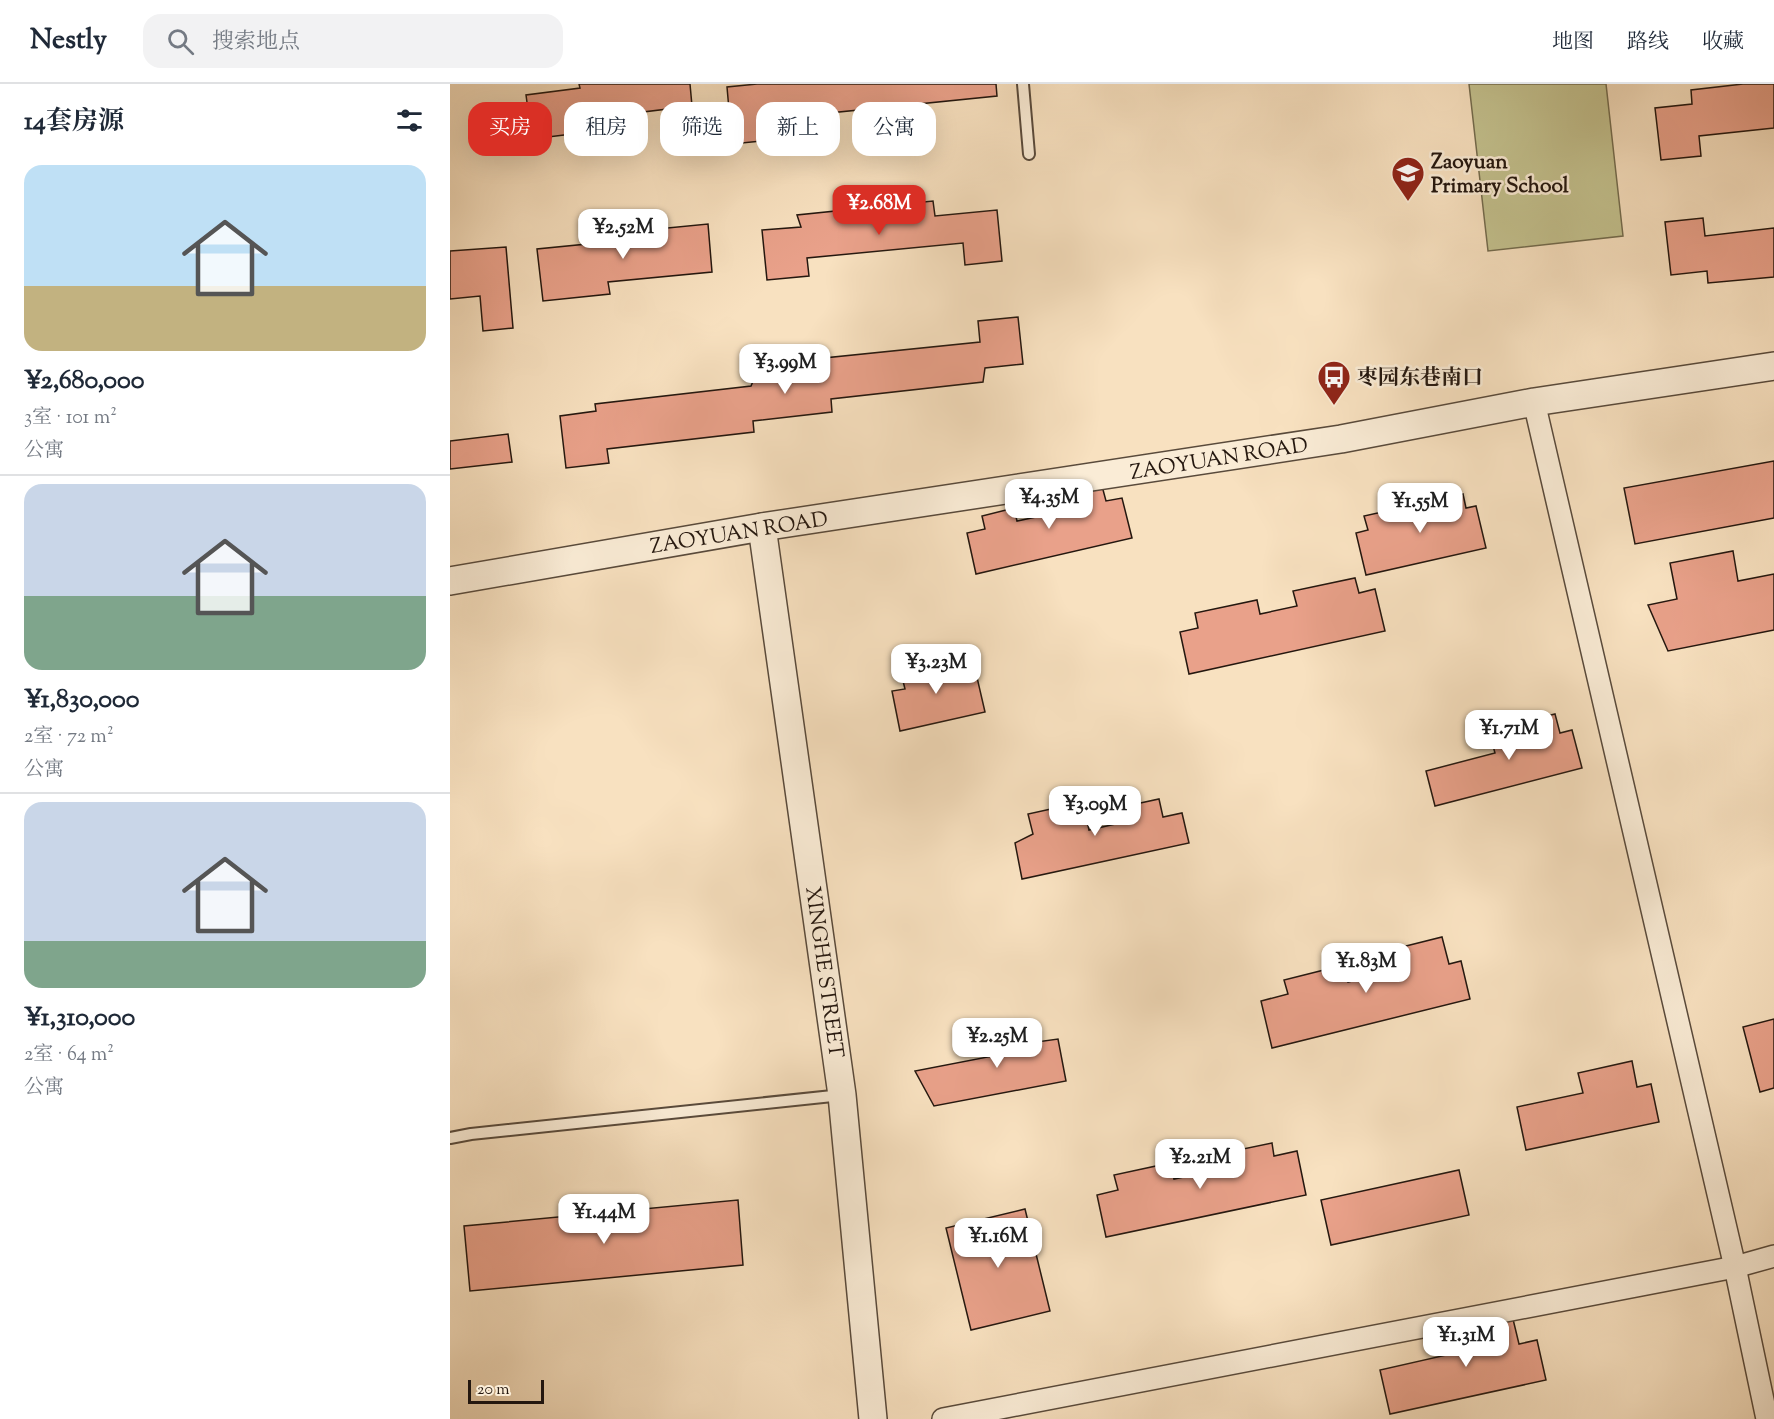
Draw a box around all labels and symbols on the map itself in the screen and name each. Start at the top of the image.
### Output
place label: Zaoyuan Primary School [1431,148,1569,202]
school or university icon: Zaoyuan Primary School [1390,155,1426,202]
pin: ¥2.68M [830,185,928,236]
pin: ¥2.52M [574,209,672,260]
pin: ¥3.99M [736,344,834,395]
bus stop icon: 枣园东巷南口 [1316,359,1352,406]
place label: 枣园东巷南口 [1357,364,1483,394]
street label: ZAOYUAN ROAD [1128,431,1310,489]
pin: ¥4.35M [1000,479,1098,530]
pin: ¥1.55M [1371,483,1469,534]
street label: ZAOYUAN ROAD [648,505,830,563]
pin: ¥3.23M [887,644,985,695]
pin: ¥1.71M [1460,710,1558,761]
pin: ¥3.09M [1046,786,1144,837]
street label: XINGHE STREET [796,885,850,1060]
pin: ¥1.83M [1317,943,1415,994]
pin: ¥2.25M [948,1018,1046,1069]
pin: ¥2.21M [1151,1139,1249,1190]
pin: ¥1.44M [555,1194,653,1245]
pin: ¥1.16M [949,1218,1047,1269]
pin: ¥1.31M [1417,1317,1515,1368]
scale bar [468,1377,544,1404]

